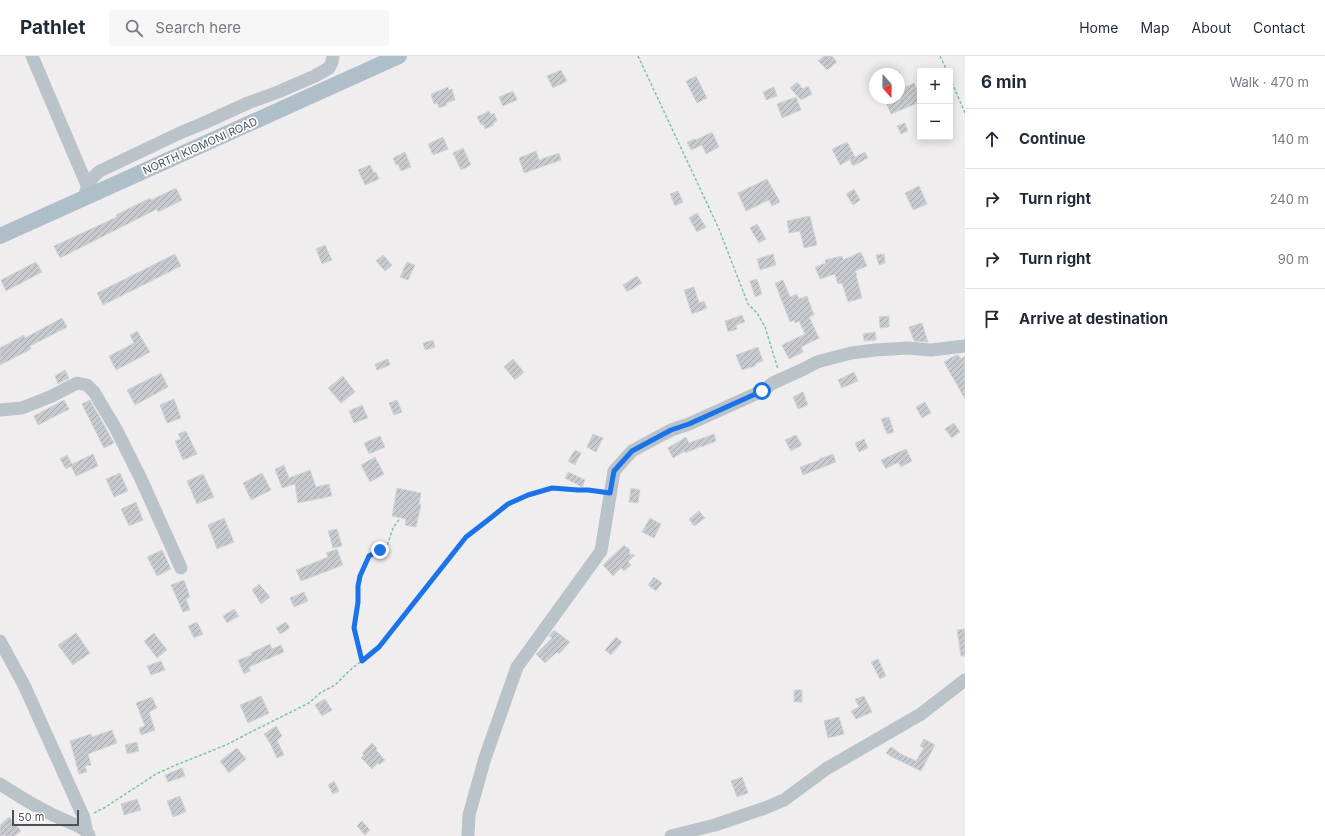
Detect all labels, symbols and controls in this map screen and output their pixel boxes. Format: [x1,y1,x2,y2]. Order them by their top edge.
search box [109,10,389,46]
text: Pathlet [20,16,85,39]
icon: search [123,17,145,39]
text: Search here [155,18,241,37]
text: Home [1079,19,1118,36]
text: Map [1140,19,1170,36]
text: About [1192,19,1231,36]
text: Contact [1253,19,1305,36]
north arrow [869,68,905,104]
map controls [917,68,953,140]
button: + [917,68,953,104]
text: 6 min [981,72,1027,92]
text: Walk · 470 m [1229,74,1309,90]
button: − [917,104,953,140]
street label: NORTH KIOMONI ROAD [140,114,260,178]
icon: ahead [981,128,1003,150]
text: Continue [1019,129,1086,148]
text: 140 m [1272,131,1309,147]
icon: right [981,188,1003,210]
text: Turn right [1019,189,1091,208]
text: 240 m [1270,191,1309,207]
icon: right [981,248,1003,270]
text: Turn right [1019,249,1091,268]
text: 90 m [1278,251,1309,267]
icon: arrive [981,308,1003,330]
text: Arrive at destination [1019,309,1168,328]
route start [753,382,771,400]
route end [371,541,389,559]
scale bar [12,808,79,827]
text: 50 m [18,810,44,824]

